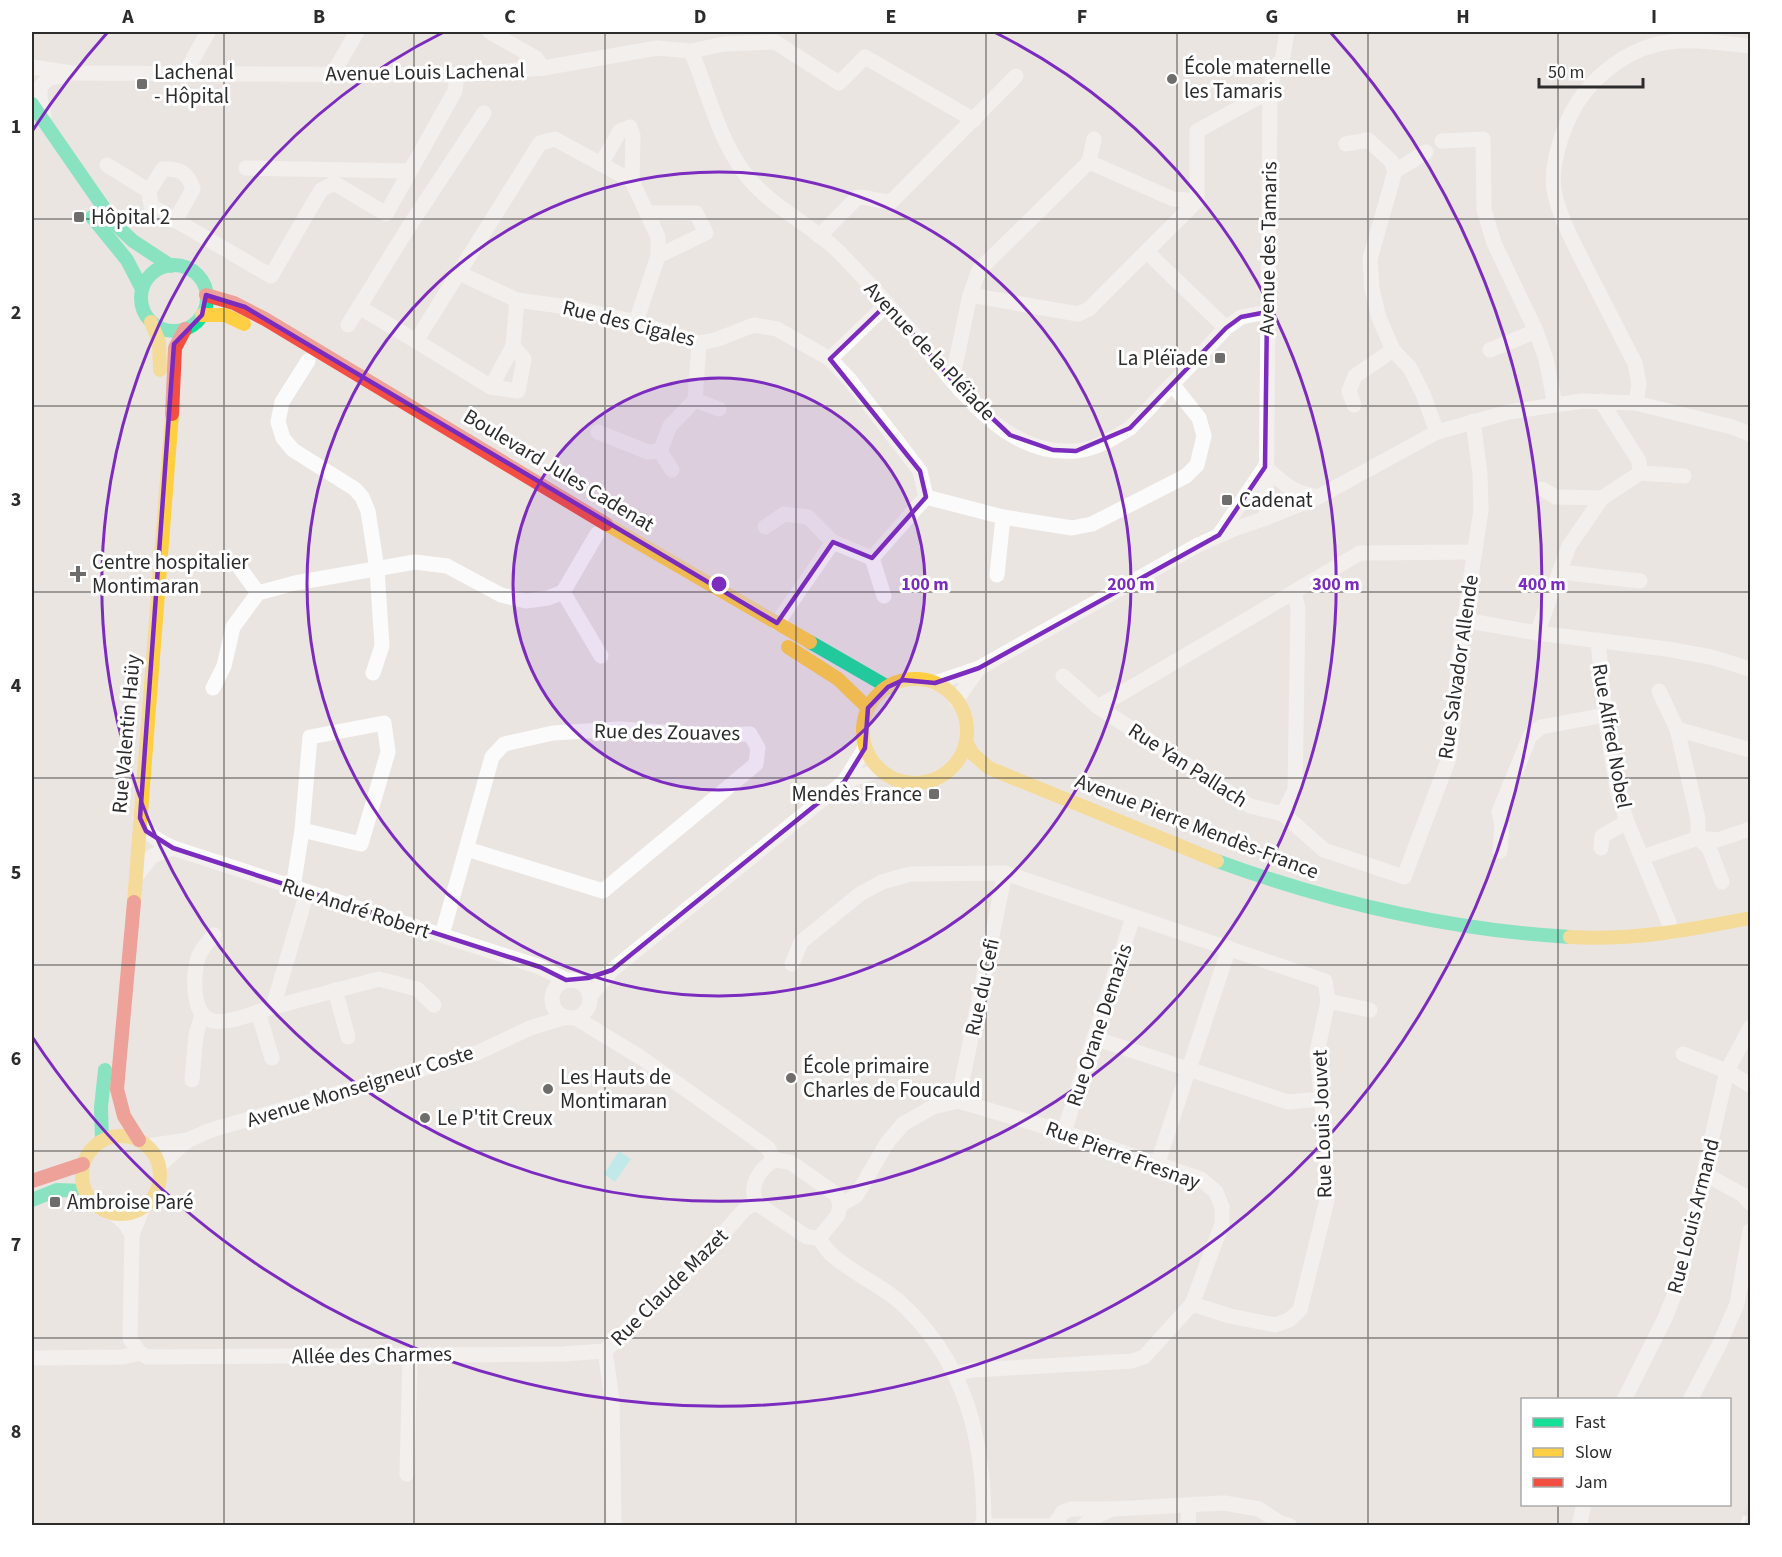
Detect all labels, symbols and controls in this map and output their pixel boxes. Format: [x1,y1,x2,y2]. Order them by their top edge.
text: A [121,3,134,31]
text: B [313,3,325,31]
text: C [504,3,516,31]
text: D [694,3,706,31]
text: E [886,3,896,31]
text: F [1077,3,1087,31]
text: G [1266,3,1278,31]
text: H [1456,3,1470,31]
text: I [1651,3,1657,31]
scale bar [1539,51,1642,89]
place label: École maternelle les Tamaris [1184,52,1331,106]
street label: Avenue Louis Lachenal [325,55,525,89]
place label: Lachenal - Hôpital [154,57,234,111]
text: 50 m [1548,60,1584,85]
marker: École maternelle les Tamaris [1165,72,1179,86]
marker: Lachenal - Hôpital [135,77,149,91]
text: 1 [11,113,21,141]
street label: Avenue des Tamaris [1251,161,1285,335]
place label: Hôpital 2 [91,202,170,232]
marker: Hôpital 2 [72,210,86,224]
street label: Avenue de la Pléïade [857,275,1003,427]
street label: Rue des Cigales [560,292,699,354]
text: 2 [11,299,21,327]
place label: La Pléïade [1118,343,1208,373]
marker: La Pléïade [1213,351,1227,365]
street label: Boulevard Jules Cadenat [458,401,660,539]
place label: Cadenat [1239,485,1313,515]
text: 3 [11,486,21,514]
marker: Cadenat [1220,493,1234,507]
place label: Centre hospitalier Montimaran [92,547,249,601]
marker: Centre hospitalier Montimaran [69,565,87,583]
text: 100 m [901,572,949,597]
text: 200 m [1107,572,1155,597]
text: 300 m [1312,572,1360,597]
text: 400 m [1518,572,1566,597]
street label: Rue Salvador Allende [1430,573,1486,761]
centre of rings [709,574,729,594]
street label: Rue Valentin Haüy [104,653,148,815]
street label: Rue Alfred Nobel [1585,661,1639,811]
text: 4 [11,672,22,700]
street label: Rue Yan Pallach [1122,715,1254,815]
street label: Rue des Zouaves [594,716,741,748]
street label: Avenue Pierre Mendès-France [1071,766,1323,886]
place label: Mendès France [791,779,922,809]
marker: Mendès France [927,787,941,801]
text: 5 [11,859,21,887]
street label: Rue André Robert [278,870,434,946]
street label: Rue du Cefi [957,935,1007,1039]
street label: Rue Orane Demazis [1059,940,1140,1110]
street label: Avenue Monseigneur Coste [243,1037,477,1135]
text: 6 [11,1045,21,1073]
street label: Rue Louis Jouvet [1304,1049,1340,1199]
place label: École primaire Charles de Foucauld [803,1051,981,1105]
place label: Les Hauts de Montimaran [560,1062,671,1116]
marker: École primaire Charles de Foucauld [784,1071,798,1085]
marker: Les Hauts de Montimaran [541,1082,555,1096]
place label: Le P'tit Creux [437,1103,553,1133]
marker: Le P'tit Creux [418,1111,432,1125]
street label: Rue Pierre Fresnay [1041,1113,1205,1197]
street label: Rue Louis Armand [1659,1135,1727,1297]
place label: Ambroise Paré [67,1187,194,1217]
marker: Ambroise Paré [48,1195,62,1209]
street label: Rue Claude Mazet [603,1221,735,1353]
text: 7 [11,1231,21,1259]
street label: Allée des Charmes [292,1339,453,1371]
legend [1521,1398,1731,1506]
text: Fast [1575,1410,1606,1435]
text: 8 [11,1418,21,1446]
text: Slow [1575,1440,1612,1465]
text: Jam [1575,1470,1608,1495]

